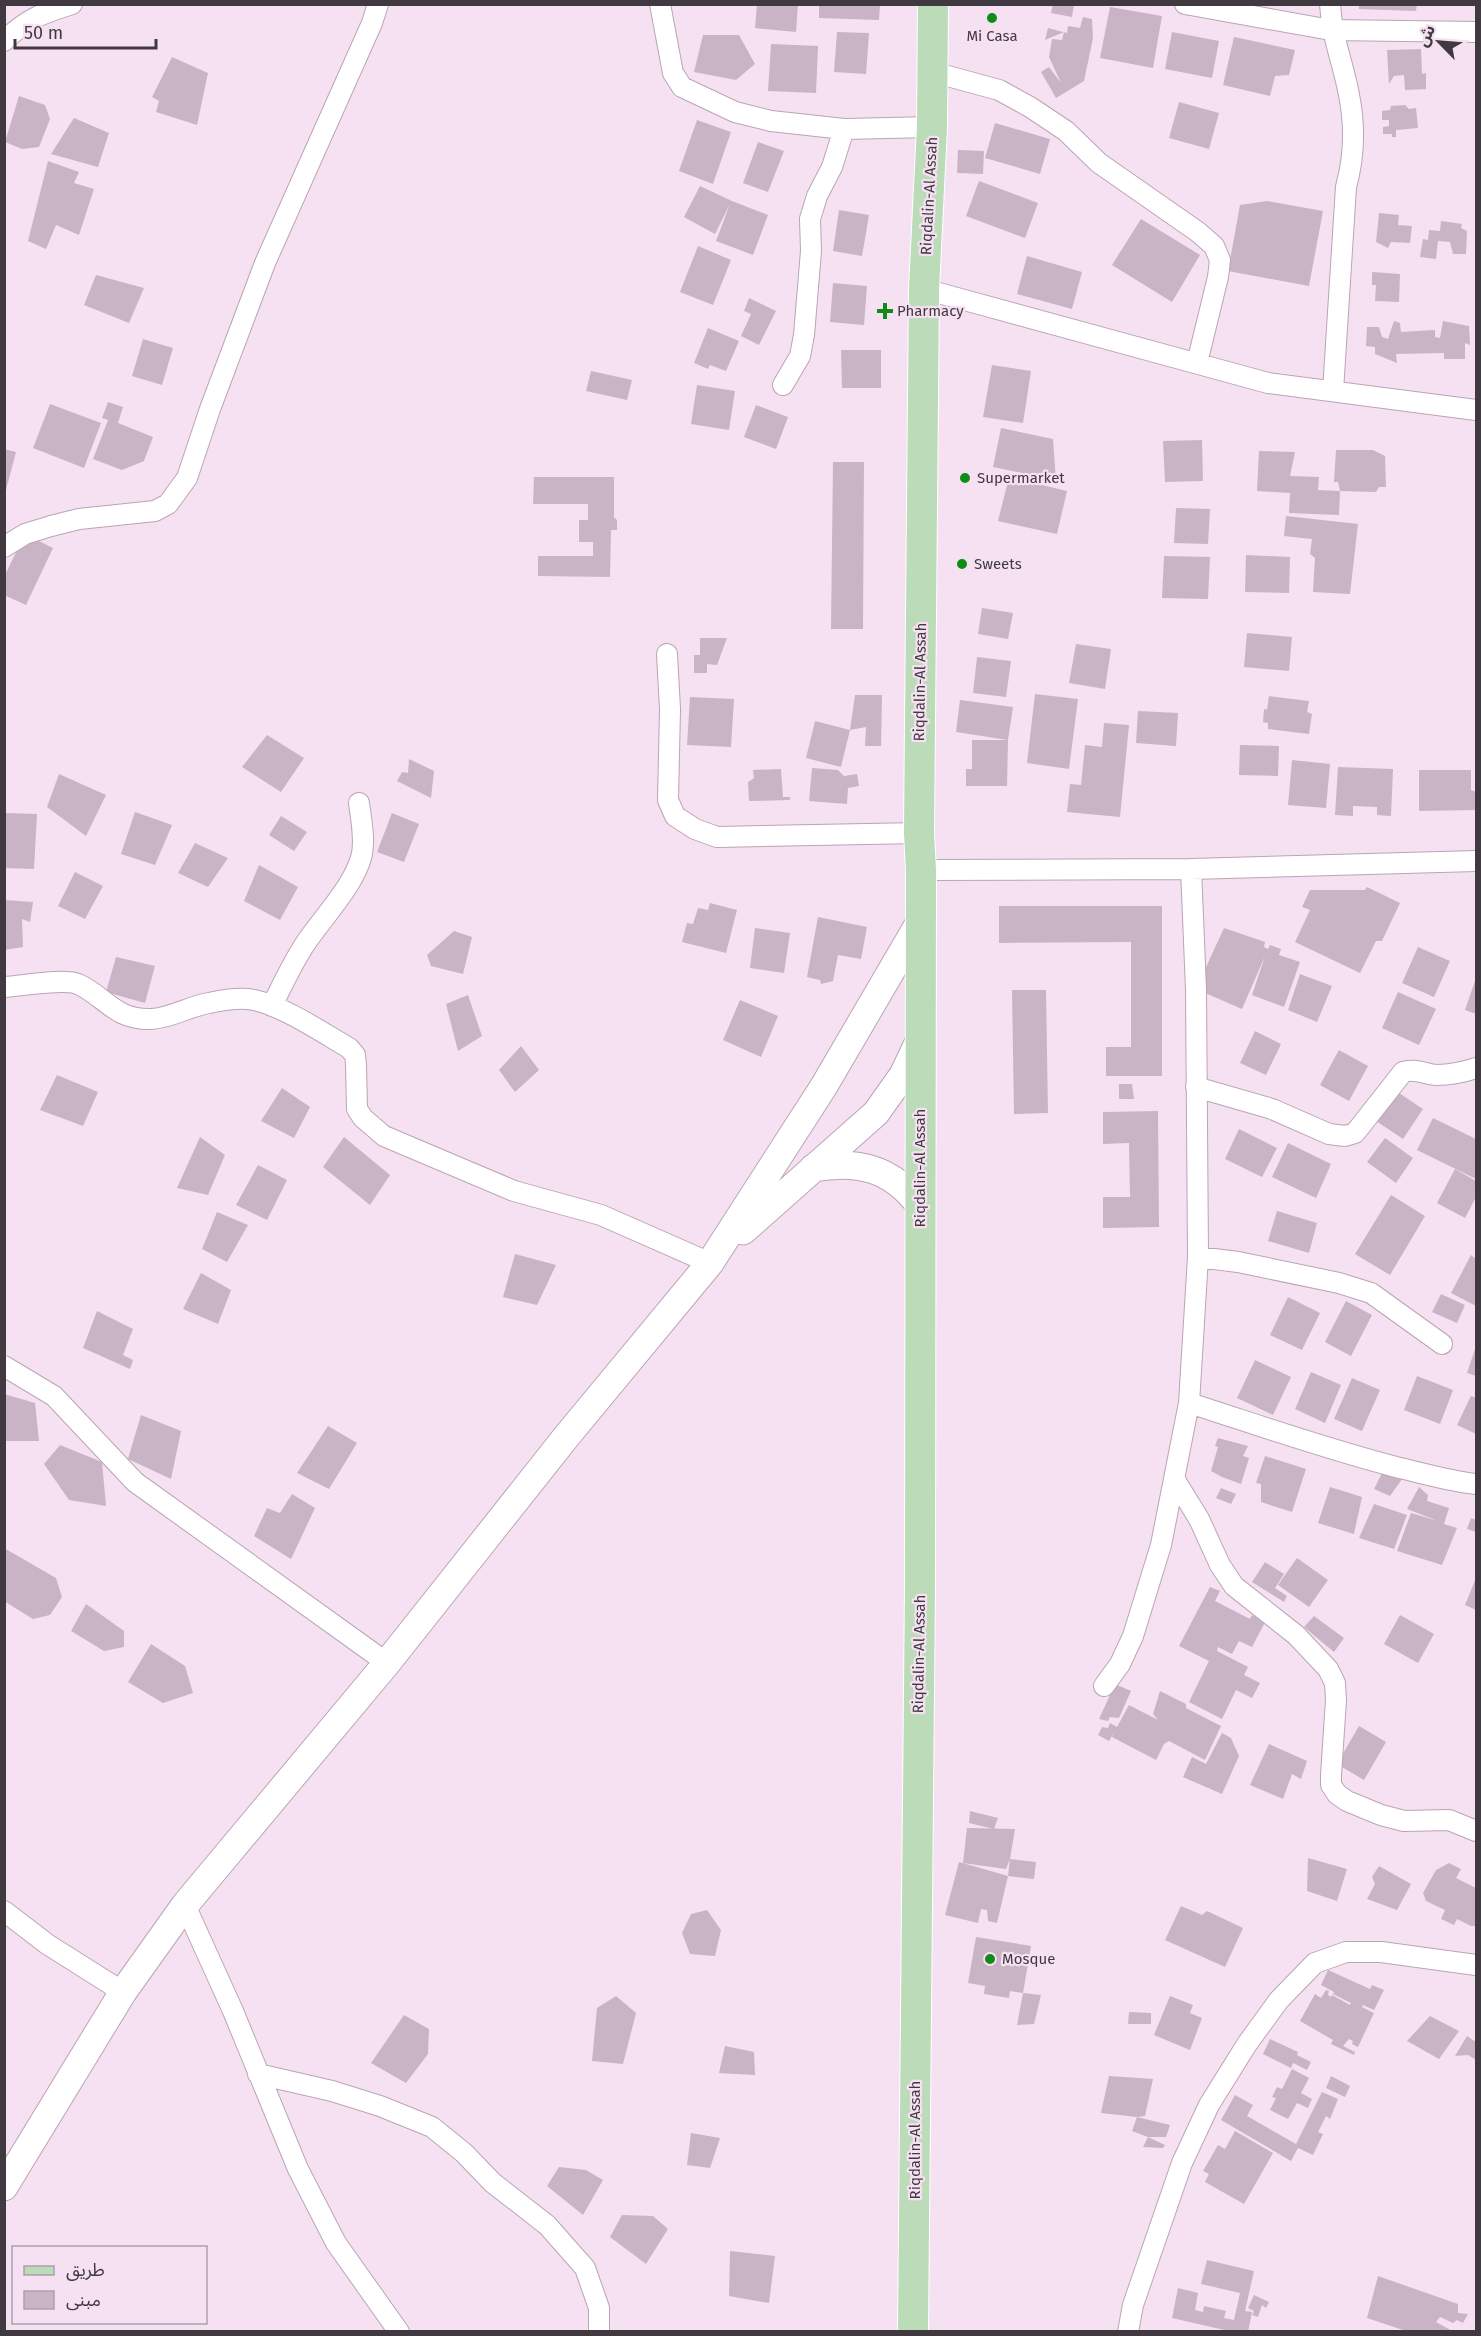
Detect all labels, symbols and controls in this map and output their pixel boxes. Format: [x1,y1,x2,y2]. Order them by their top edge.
marker: Mi Casa [985,11,999,25]
scale bar [15,12,156,50]
north arrow [1409,12,1469,72]
text: 50 m [24,22,63,44]
text: ش [1413,22,1439,50]
place label: Mi Casa [966,27,1018,45]
street label: Riqdalin-Al Assah [917,136,941,256]
place label: Pharmacy [897,302,964,320]
marker: Pharmacy [878,304,892,318]
place label: Supermarket [977,469,1065,487]
marker: Supermarket [958,471,972,485]
place label: Sweets [974,555,1022,573]
marker: Sweets [955,557,969,571]
street label: Riqdalin-Al Assah [910,622,930,742]
street label: Riqdalin-Al Assah [911,1109,929,1227]
street label: Riqdalin-Al Assah [909,1594,929,1714]
place label: Mosque [1002,1950,1055,1968]
marker: Mosque [983,1952,997,1966]
street label: Riqdalin-Al Assah [906,2081,924,2199]
legend [12,2246,207,2324]
text: طريق [66,2259,105,2281]
text: مبنى [66,2289,101,2311]

